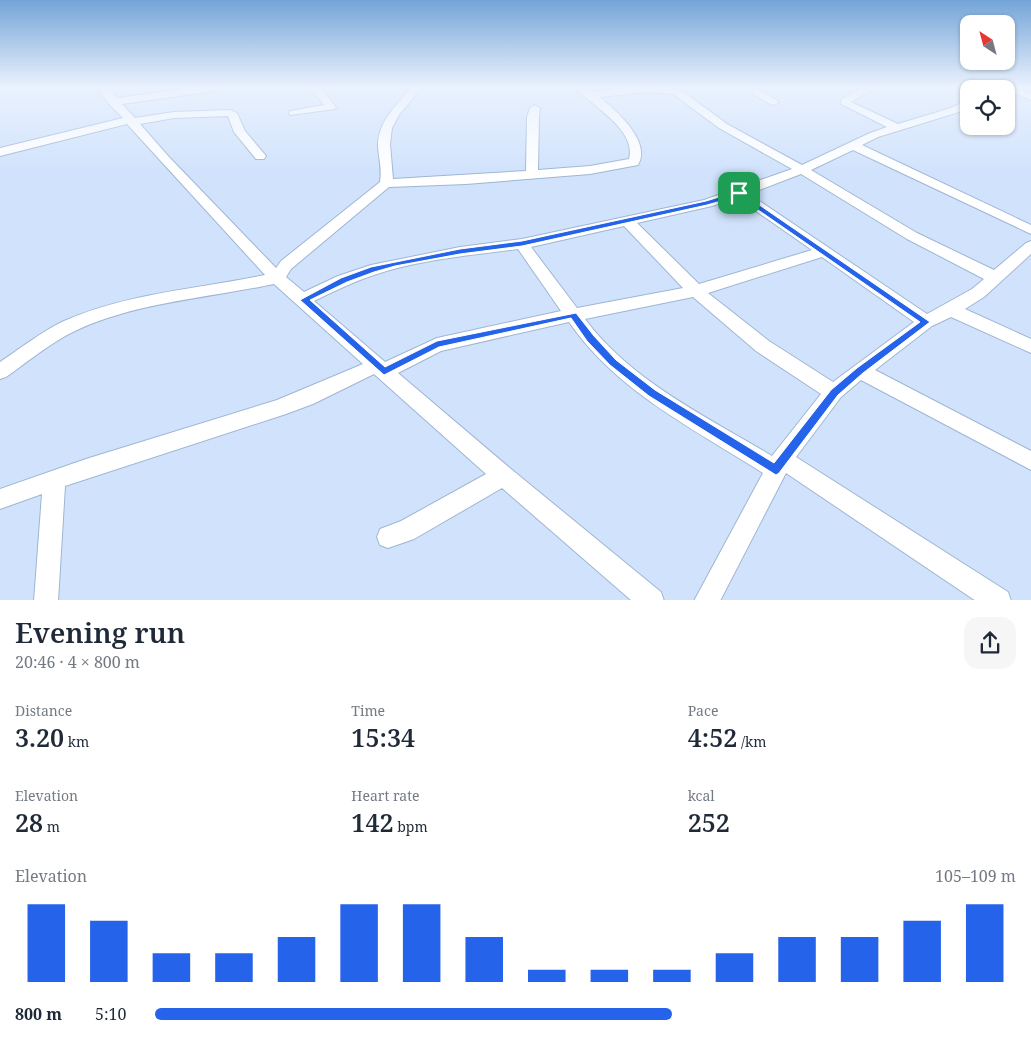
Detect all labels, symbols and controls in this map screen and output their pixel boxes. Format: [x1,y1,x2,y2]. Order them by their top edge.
north arrow [960,15,1015,70]
map controls [960,15,1015,135]
button: locate [960,80,1015,135]
pin [718,172,760,214]
icon: arrive [725,179,753,207]
text: Evening run [15,613,185,651]
button: share [964,617,1016,669]
text: 20:46 · 4 × 800 m [15,651,140,673]
text: Distance [15,701,72,720]
text: Time [351,701,385,720]
text: Pace [688,701,718,720]
text: 3.20 [15,720,64,754]
text: 15:34 [351,720,415,754]
text: 4:52 [688,720,737,754]
text: km [64,732,89,751]
text: /km [737,732,766,751]
text: Elevation [15,786,78,805]
text: Heart rate [351,786,420,805]
text: kcal [688,786,715,805]
text: 28 [15,805,43,839]
text: 142 [351,805,394,839]
text: 252 [688,805,730,839]
text: m [43,817,60,836]
text: bpm [394,817,428,836]
text: Elevation [15,865,87,887]
text: 105–109 m [935,865,1016,887]
text: 800 m [15,1003,62,1025]
text: 5:10 [95,1003,126,1025]

